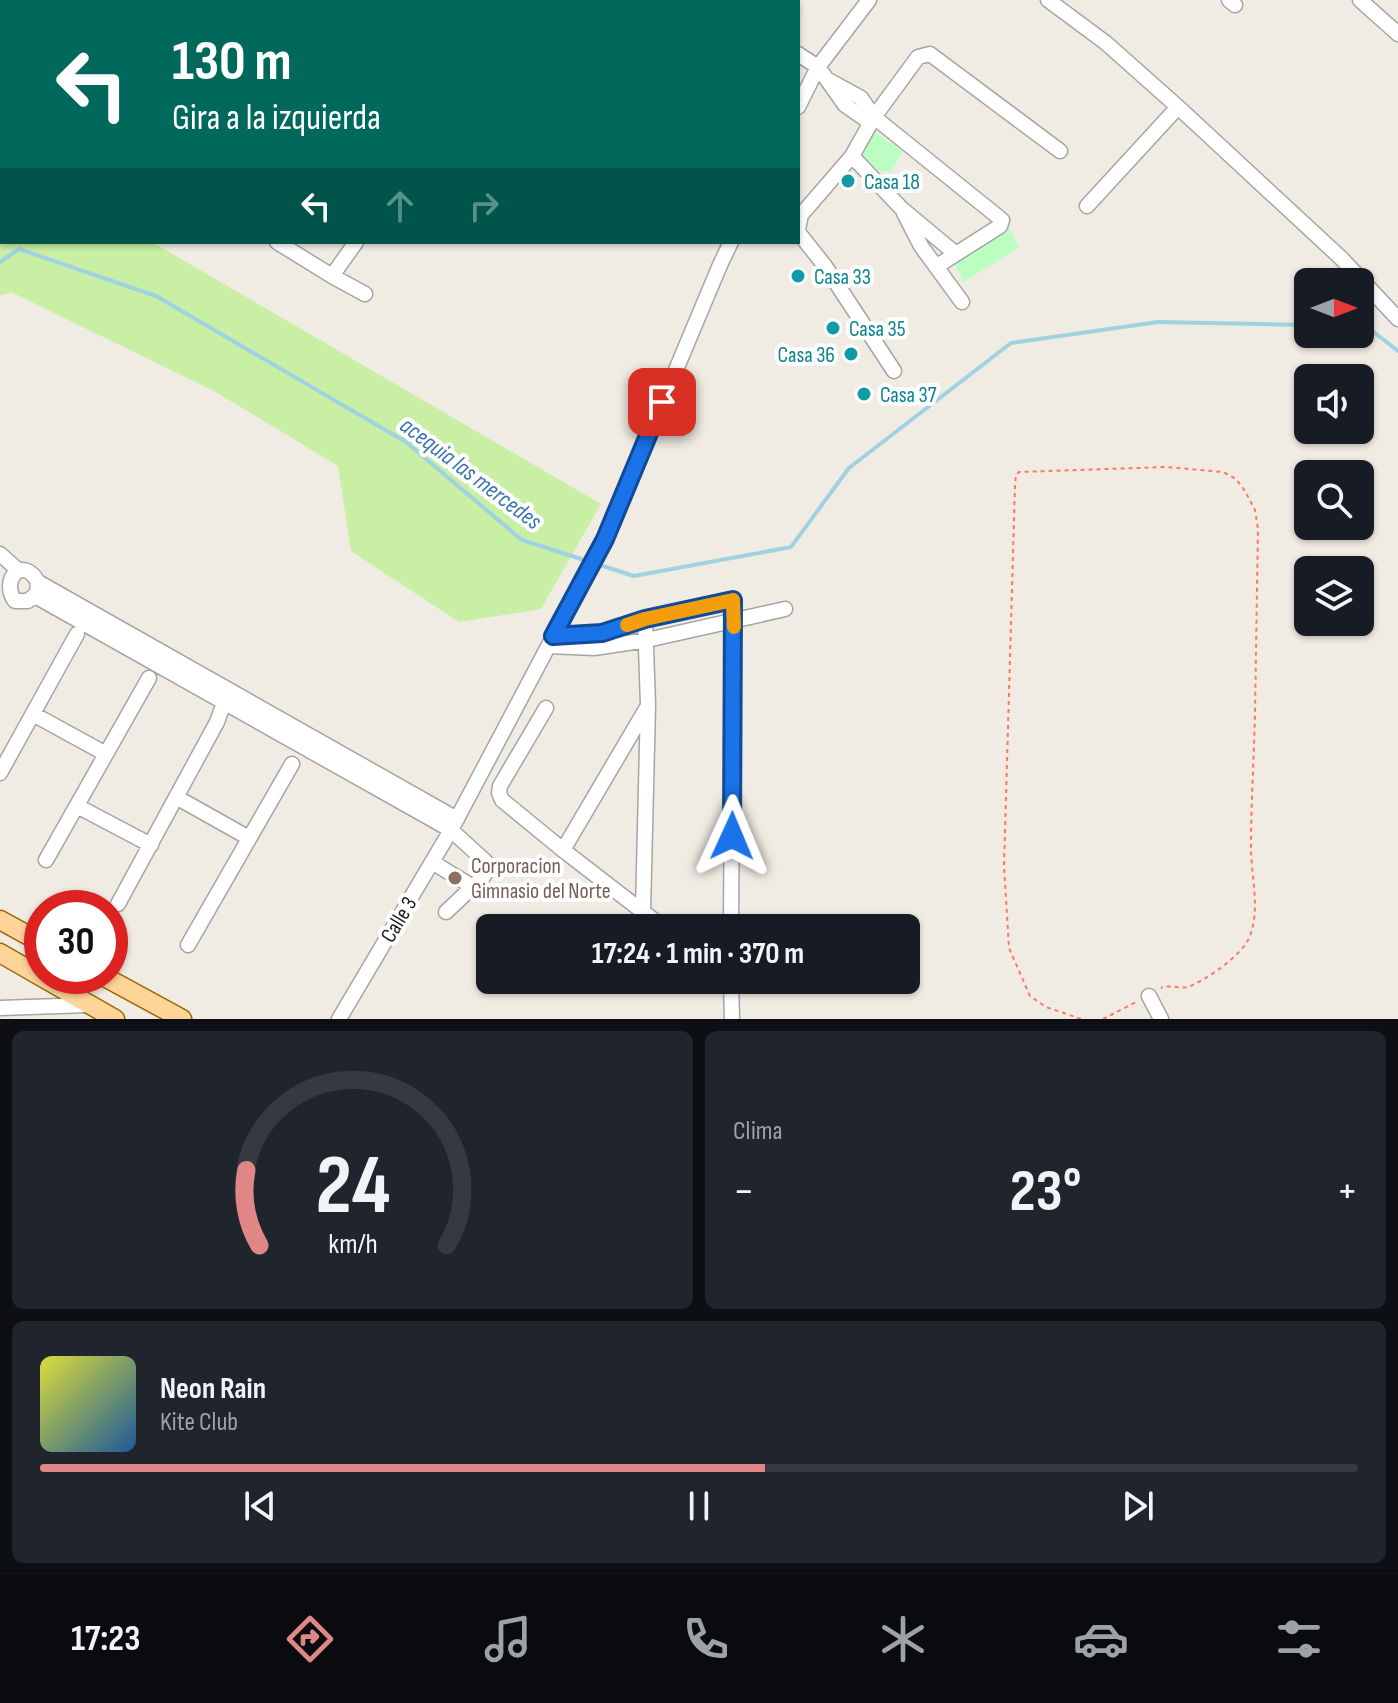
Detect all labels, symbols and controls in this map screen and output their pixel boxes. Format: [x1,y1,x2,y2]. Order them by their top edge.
text: 130 m [172,29,292,96]
icon: left [40,32,144,136]
text: Gira a la izquierda [172,97,381,140]
place label: Casa 18 [864,169,920,196]
marker: Casa 18 [839,172,857,190]
icon: left [294,184,338,228]
icon: ahead [378,184,422,228]
icon: right [462,184,506,228]
place label: Casa 33 [814,264,871,291]
marker: Casa 33 [789,267,807,285]
north arrow [1294,268,1374,348]
map controls [1294,268,1374,636]
place label: Casa 35 [849,316,906,343]
marker: Casa 35 [824,319,842,337]
place label: Casa 36 [778,342,835,369]
marker: Casa 36 [842,345,860,363]
button: sound [1294,364,1374,444]
pin [628,368,696,436]
icon: arrive [640,380,684,424]
place label: Casa 37 [880,382,937,409]
marker: Casa 37 [855,385,873,403]
water label: acequia las mercedes [394,411,548,536]
button: search [1294,460,1374,540]
button: layers [1294,556,1374,636]
position arrow [690,794,774,878]
place label: Corporacion Gimnasio del Norte [471,853,611,905]
marker: Corporacion Gimnasio del Norte [446,869,464,887]
speed limit sign: 30 [24,890,128,994]
street label: Calle 3 [375,892,423,948]
text: 17:24 · 1 min · 370 m [592,936,804,972]
text: Clima [733,1116,783,1147]
text: 24 [315,1137,390,1237]
text: 23° [1009,1156,1082,1228]
text: − [733,1165,755,1218]
text: + [1336,1165,1358,1218]
text: km/h [328,1227,377,1262]
text: Neon Rain [160,1371,266,1407]
text: Kite Club [160,1407,238,1438]
icon: previous [238,1484,282,1528]
icon: pause [677,1484,721,1528]
icon: next [1116,1484,1160,1528]
icon: directions [282,1611,338,1667]
icon: music [480,1611,536,1667]
icon: phone [678,1611,734,1667]
icon: climate [875,1611,931,1667]
icon: car [1073,1611,1129,1667]
icon: filters [1271,1611,1327,1667]
text: 17:23 [71,1618,140,1661]

